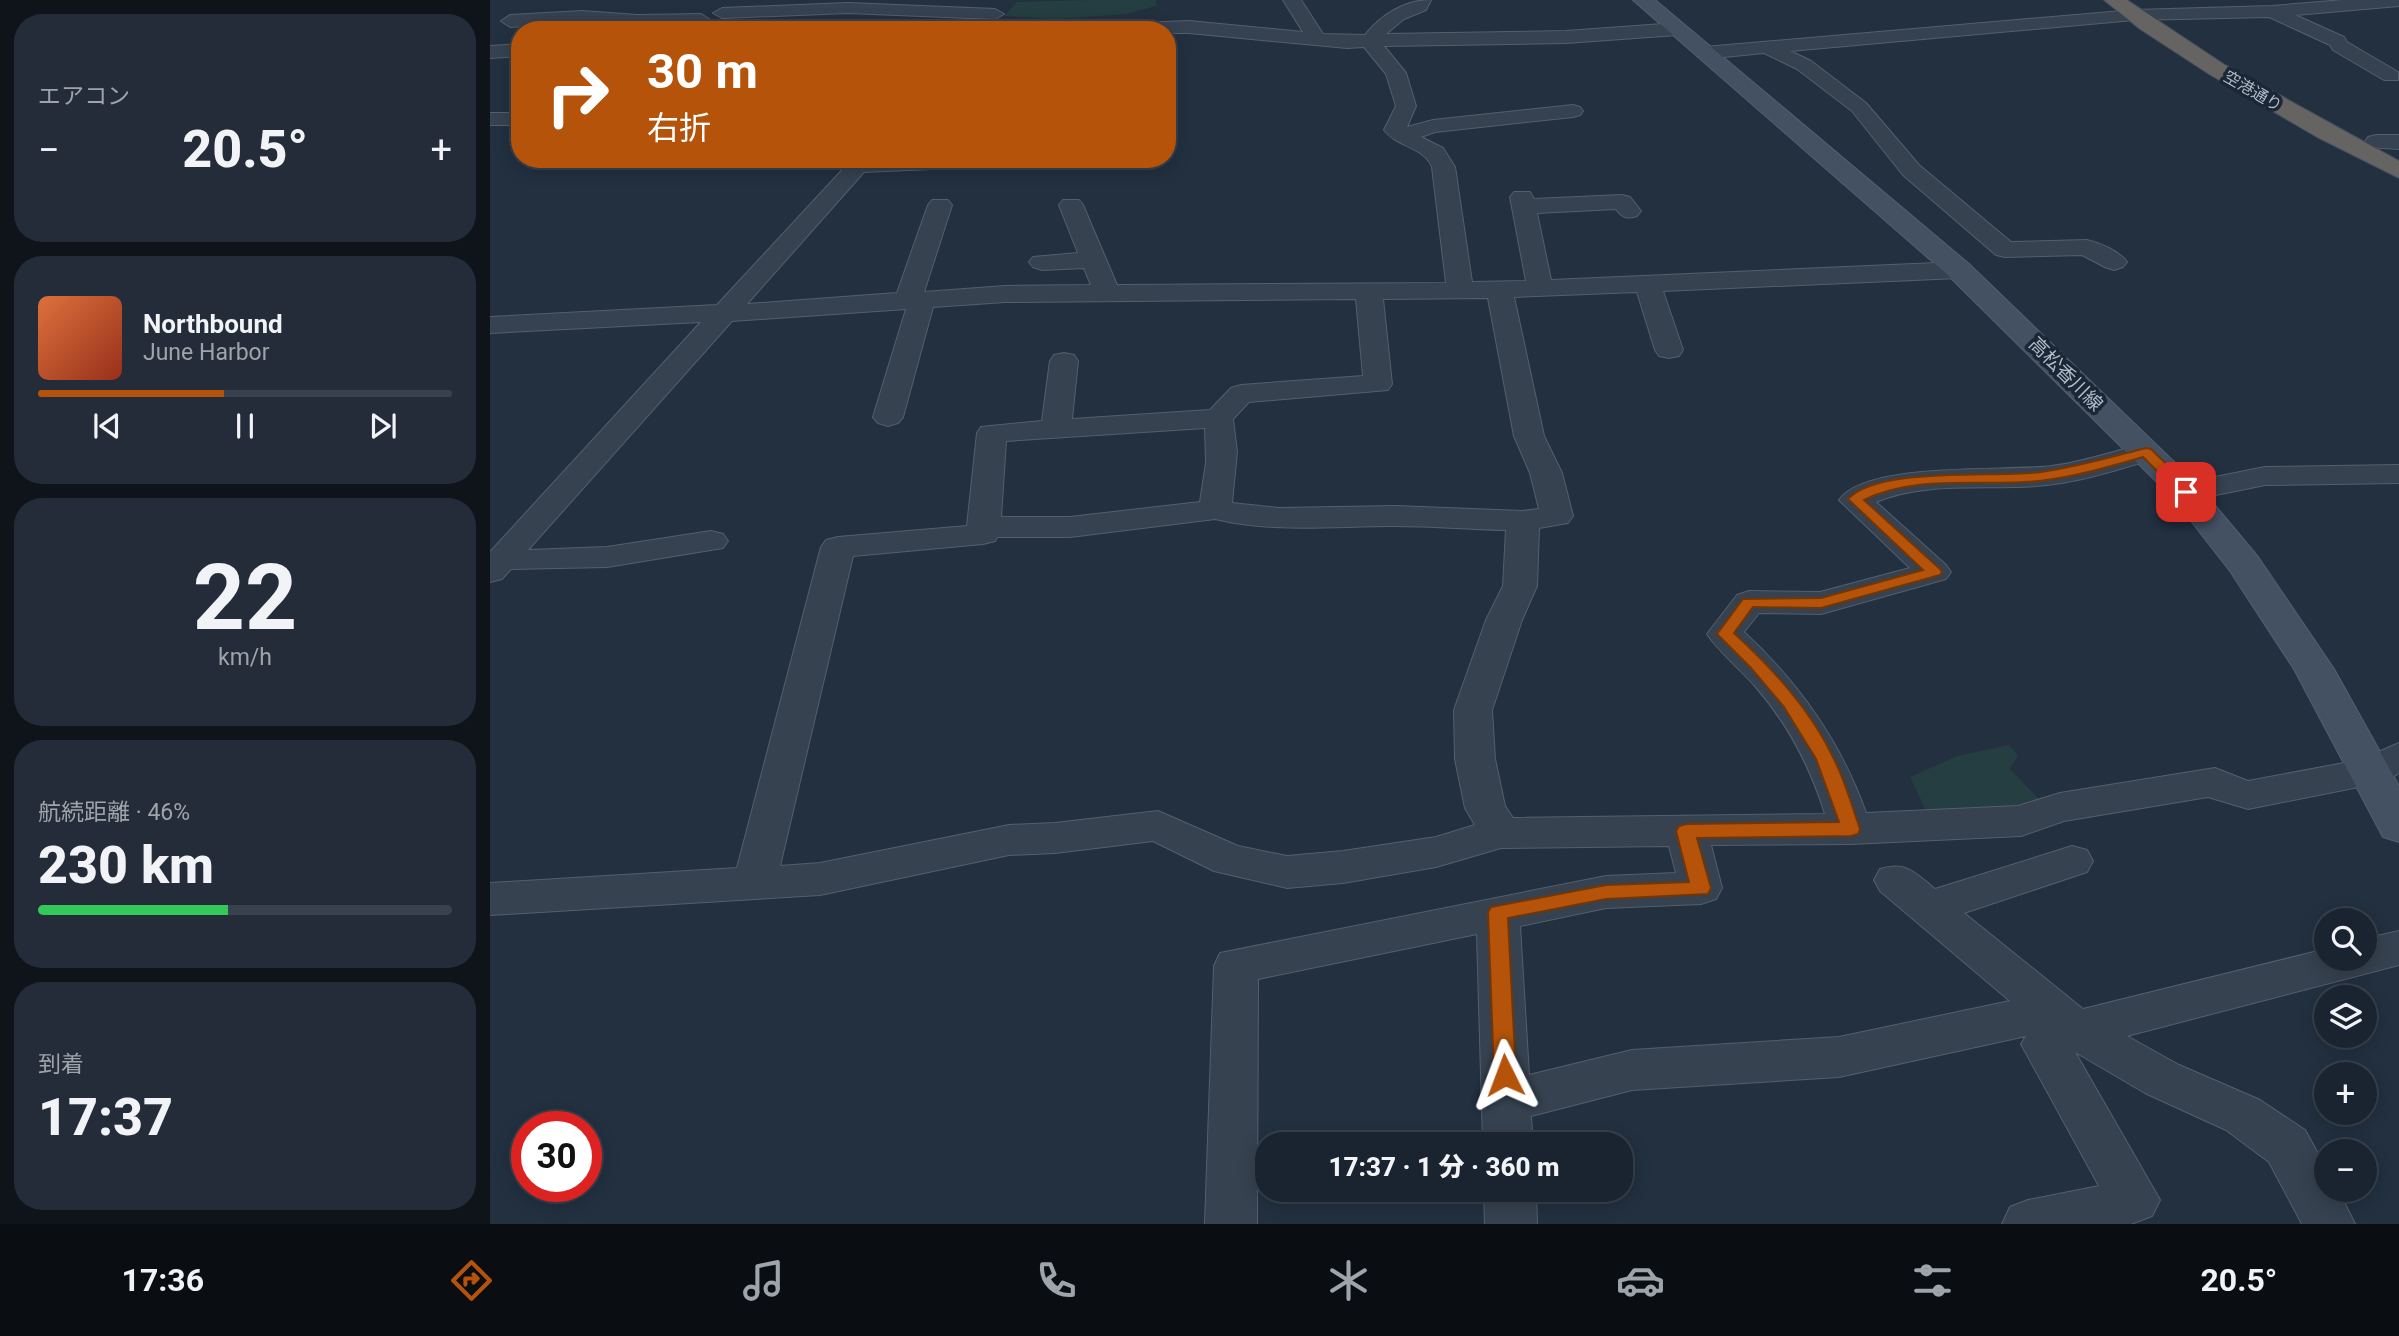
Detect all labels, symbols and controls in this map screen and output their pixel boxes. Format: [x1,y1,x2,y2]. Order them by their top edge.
text: 30 m [647,43,758,100]
icon: right [532,49,623,140]
street label: 空港通り [2221,67,2285,115]
text: エアコン [38,83,130,110]
text: 右折 [647,109,711,147]
text: 20.5° [182,119,308,180]
text: − [38,128,60,172]
text: + [430,128,452,172]
text: Northbound [143,309,283,339]
street label: 高松香川線 [2024,332,2108,416]
text: June Harbor [143,339,270,366]
icon: previous [88,407,126,445]
icon: pause [226,407,264,445]
icon: next [364,407,402,445]
pin [2156,462,2216,522]
icon: arrive [2167,473,2205,511]
text: 22 [193,545,297,651]
text: km/h [218,644,272,671]
text: 航続距離 · 46% [38,799,190,826]
text: 230 km [38,835,214,896]
map controls [2314,908,2377,1202]
button: search [2314,908,2377,971]
button: layers [2314,985,2377,1048]
position arrow [1468,1038,1542,1112]
text: 到着 [38,1051,84,1078]
button: + [2314,1062,2377,1125]
text: 17:37 [38,1087,173,1148]
speed limit sign: 30 [511,1111,602,1202]
button: − [2314,1139,2377,1202]
text: 17:37 · 1 分 · 360 m [1328,1152,1560,1182]
icon: directions [447,1256,496,1305]
icon: music [739,1256,788,1305]
icon: phone [1032,1256,1081,1305]
icon: climate [1324,1256,1373,1305]
icon: car [1616,1256,1665,1305]
icon: filters [1908,1256,1957,1305]
text: 17:36 [122,1261,204,1299]
text: 20.5° [2200,1261,2277,1299]

